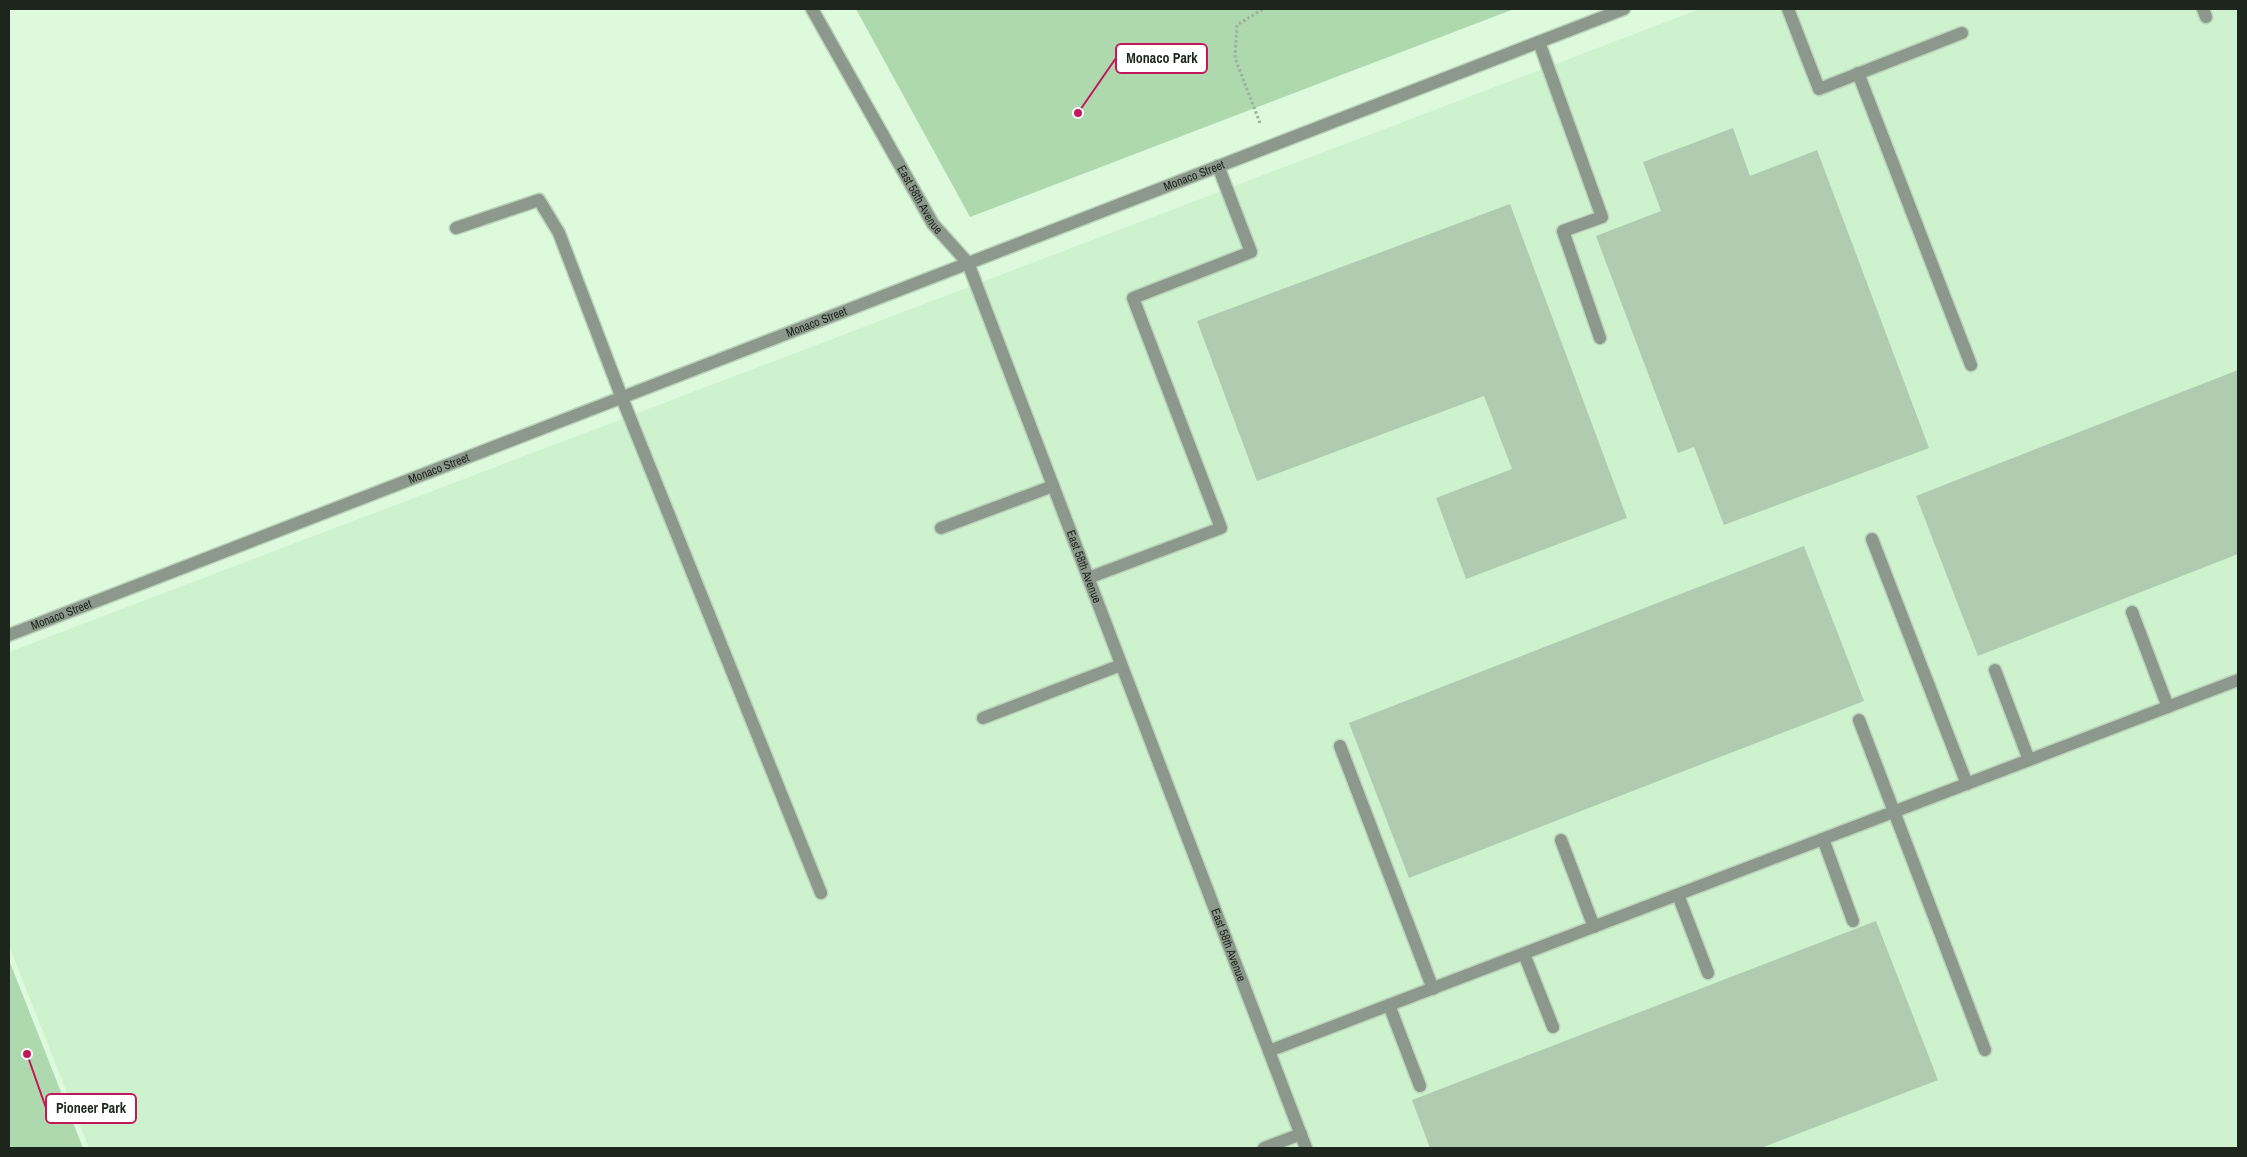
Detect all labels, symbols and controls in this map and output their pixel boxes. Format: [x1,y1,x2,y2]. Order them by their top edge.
callout: Monaco Park [1116,44,1207,73]
text: Monaco Park [1126,49,1198,67]
street label: Monaco Street [1161,157,1227,195]
street label: East 58th Avenue [894,162,946,237]
street label: Monaco Street [784,303,849,341]
street label: Monaco Street [406,449,472,487]
street label: East 58th Avenue [1063,528,1105,605]
street label: Monaco Street [28,596,94,634]
street label: East 58th Avenue [1207,906,1250,984]
callout: Pioneer Park [46,1094,136,1123]
text: Pioneer Park [56,1099,127,1117]

